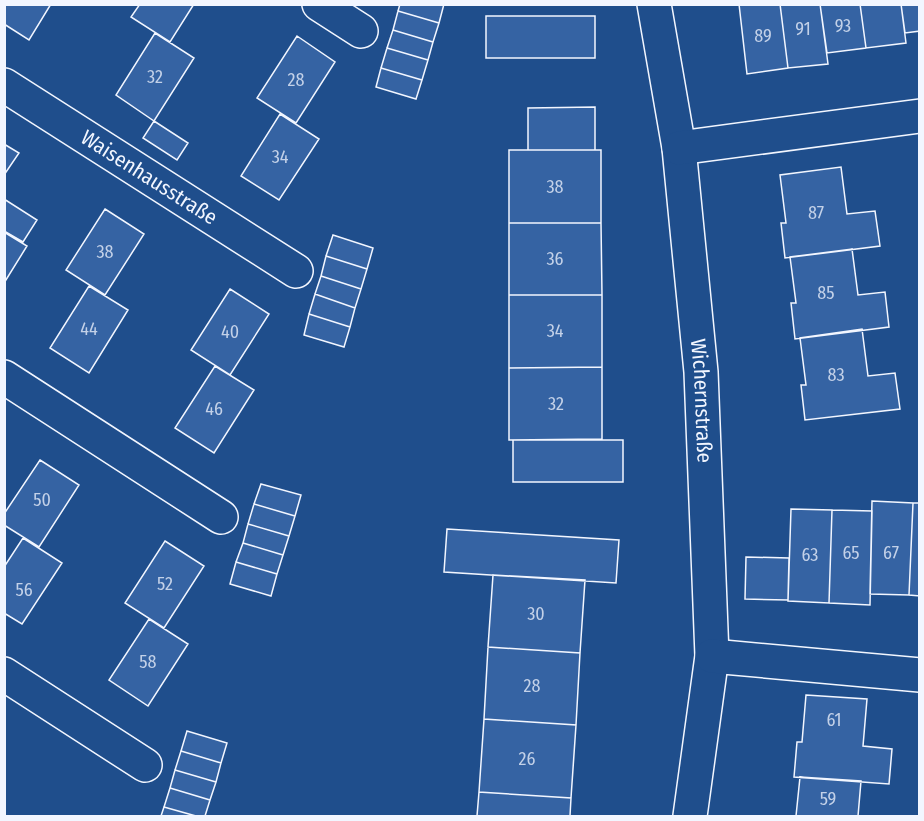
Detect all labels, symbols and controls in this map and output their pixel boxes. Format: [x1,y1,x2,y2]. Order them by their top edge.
house number: 93 [835,15,851,37]
house number: 91 [795,18,811,40]
house number: 89 [754,25,772,47]
house number: 32 [147,66,163,88]
house number: 28 [288,69,304,91]
street label: Waisenhausstraße [76,124,222,230]
house number: 34 [272,146,289,168]
house number: 38 [546,176,564,198]
house number: 87 [808,202,824,224]
house number: 38 [96,241,114,263]
house number: 36 [546,248,564,270]
house number: 85 [817,282,835,304]
house number: 44 [80,318,98,340]
house number: 34 [547,320,564,342]
house number: 40 [221,321,239,343]
street label: Wichernstraße [685,337,718,463]
house number: 83 [827,364,845,386]
house number: 32 [548,393,564,415]
house number: 46 [205,398,223,420]
house number: 50 [33,489,51,511]
house number: 65 [842,542,860,564]
house number: 67 [883,542,899,564]
house number: 63 [802,544,818,566]
house number: 52 [157,573,173,595]
house number: 56 [15,579,33,601]
house number: 30 [527,603,545,625]
house number: 58 [139,651,157,673]
house number: 28 [524,675,540,697]
house number: 61 [826,709,842,731]
house number: 26 [519,748,536,770]
house number: 59 [820,788,836,810]

